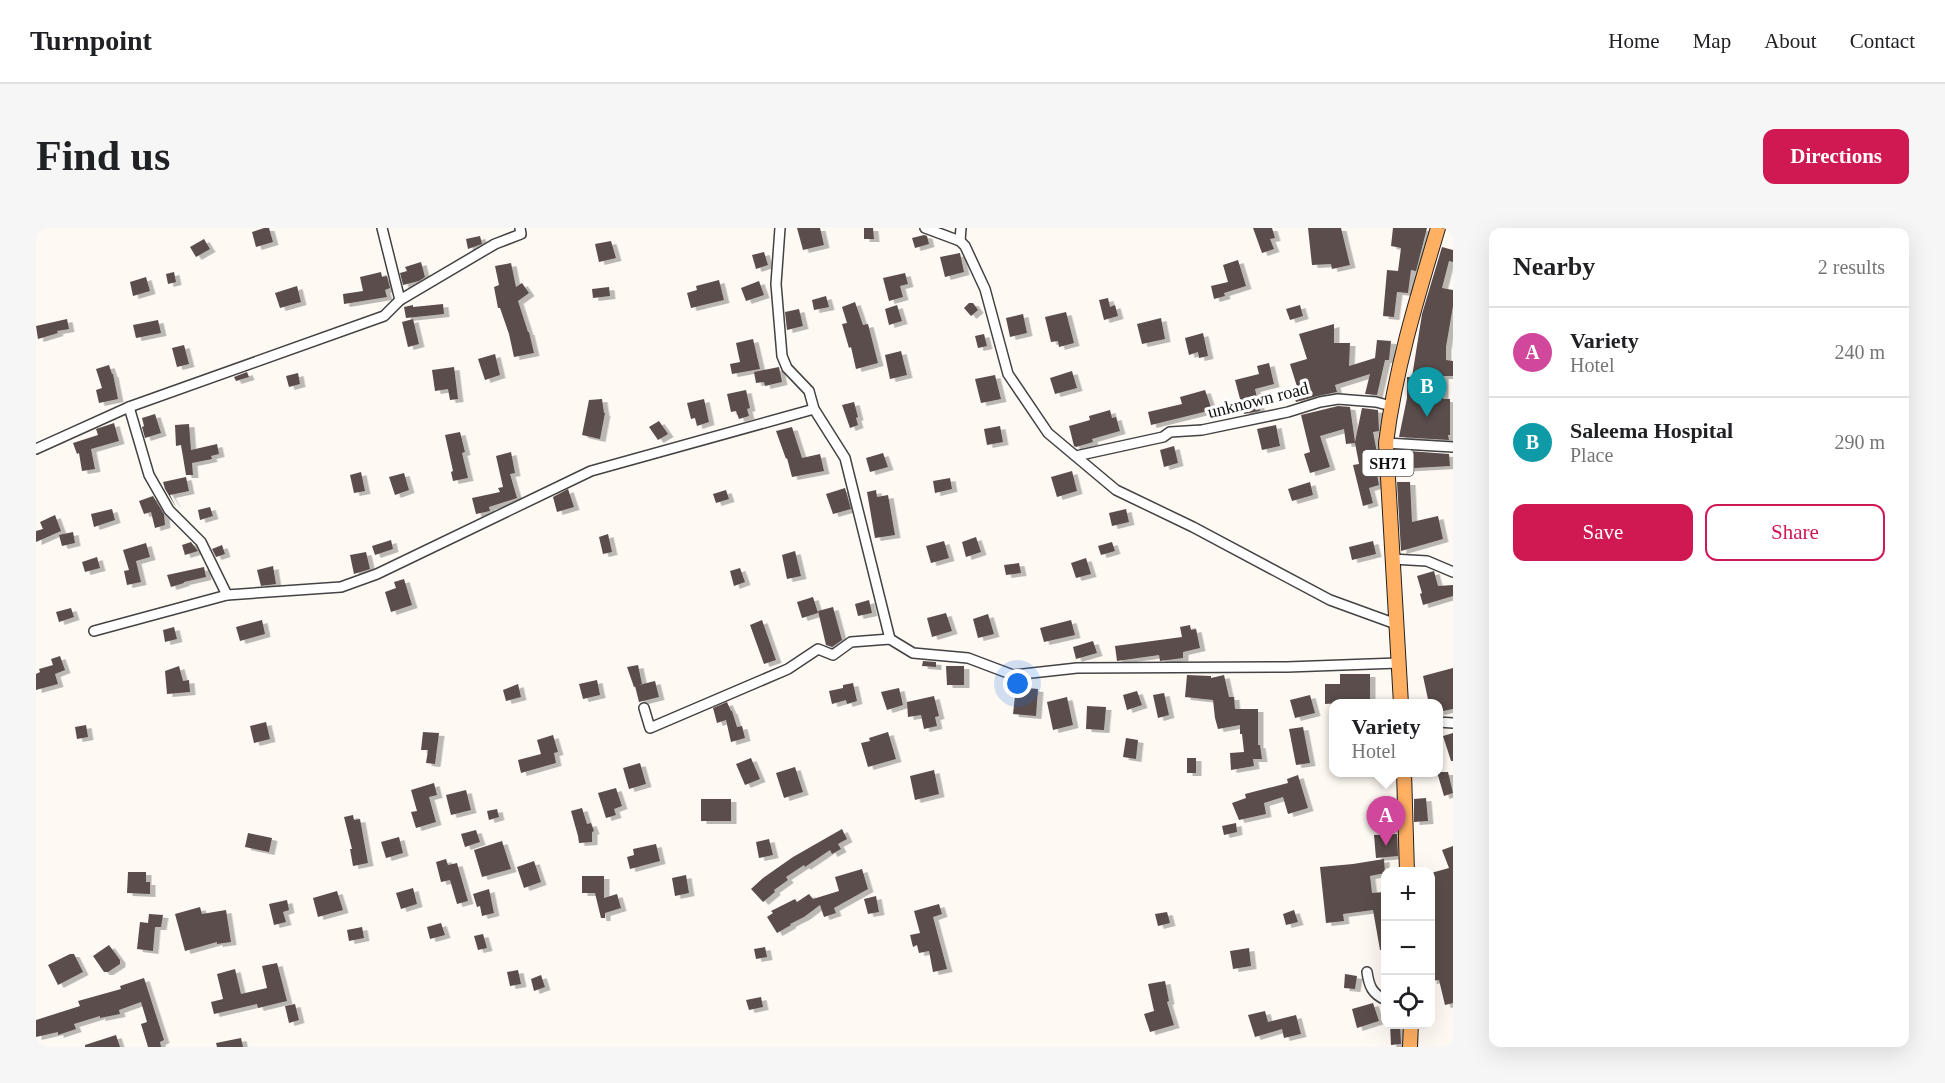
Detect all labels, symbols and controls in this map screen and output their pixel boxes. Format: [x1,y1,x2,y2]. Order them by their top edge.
text: Turnpoint [30,25,152,56]
text: Home [1608,29,1660,53]
text: Map [1693,29,1731,53]
text: About [1764,29,1817,53]
text: Contact [1850,29,1915,53]
button: Directions [1763,129,1909,184]
text: Find us [36,133,170,179]
text: Nearby [1513,252,1595,281]
text: 2 results [1818,256,1885,278]
text: Variety [1570,328,1639,353]
text: A [1525,341,1540,363]
text: 240 m [1834,341,1885,363]
text: Hotel [1570,354,1614,376]
pin: B [1408,368,1446,417]
street label: unknown road [1205,378,1311,422]
text: Saleema Hospital [1570,418,1733,443]
text: B [1526,431,1539,453]
text: 290 m [1834,431,1885,453]
text: Place [1570,444,1613,466]
road number: SH71 [1362,450,1414,476]
button: Save [1513,504,1693,561]
button: Share [1705,504,1885,561]
your location [1003,669,1032,698]
popup [1329,699,1443,777]
text: Variety [1352,714,1420,739]
text: Hotel [1352,740,1396,762]
pin: A [1366,796,1406,846]
map controls [1381,867,1435,1029]
button: + [1381,867,1435,921]
button: − [1381,921,1435,975]
button: locate [1381,975,1435,1029]

